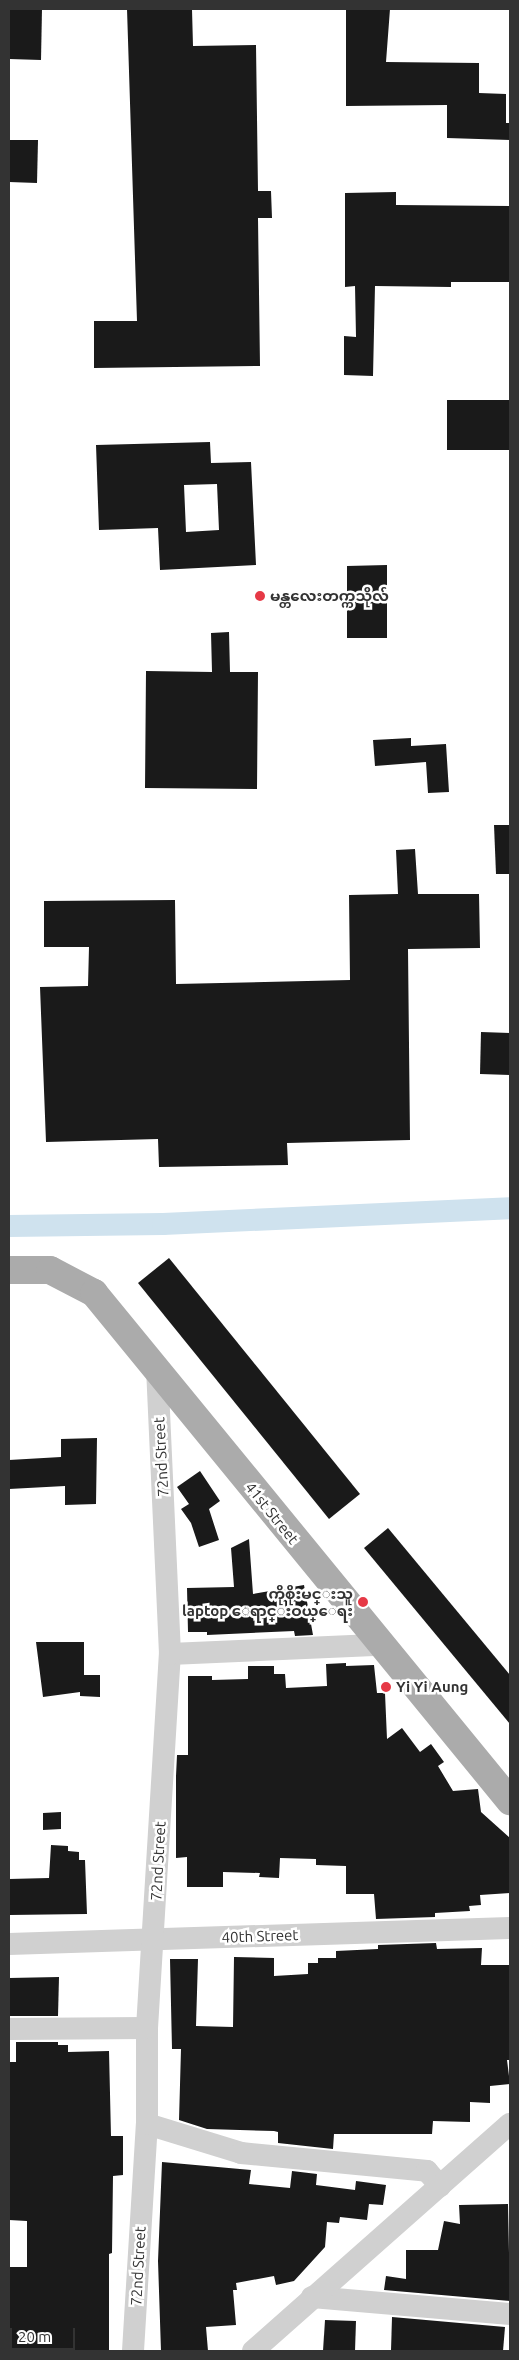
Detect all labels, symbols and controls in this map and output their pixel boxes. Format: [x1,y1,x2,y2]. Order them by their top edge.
place label: မန္တလေးတက္ကသိုလ် [270,587,389,605]
marker: မန္တလေးတက္ကသိုလ် [254,590,266,602]
street label: 72nd Street [150,1417,172,1497]
street label: 41st Street [242,1478,302,1548]
place label: ကိုစိုးမင္းသူ laptop ေရာင္းဝယ္ေရး [182,1584,353,1619]
marker: ကိုစိုးမင္းသူ laptop ေရာင္းဝယ္ေရး [357,1596,369,1608]
place label: Yi Yi Aung [396,1678,468,1696]
marker: Yi Yi Aung [380,1681,392,1693]
street label: 72nd Street [147,1821,169,1901]
street label: 40th Street [221,1926,299,1946]
street label: 72nd Street [127,2226,149,2306]
scale bar [12,2318,78,2350]
text: 20 m [18,2328,51,2345]

